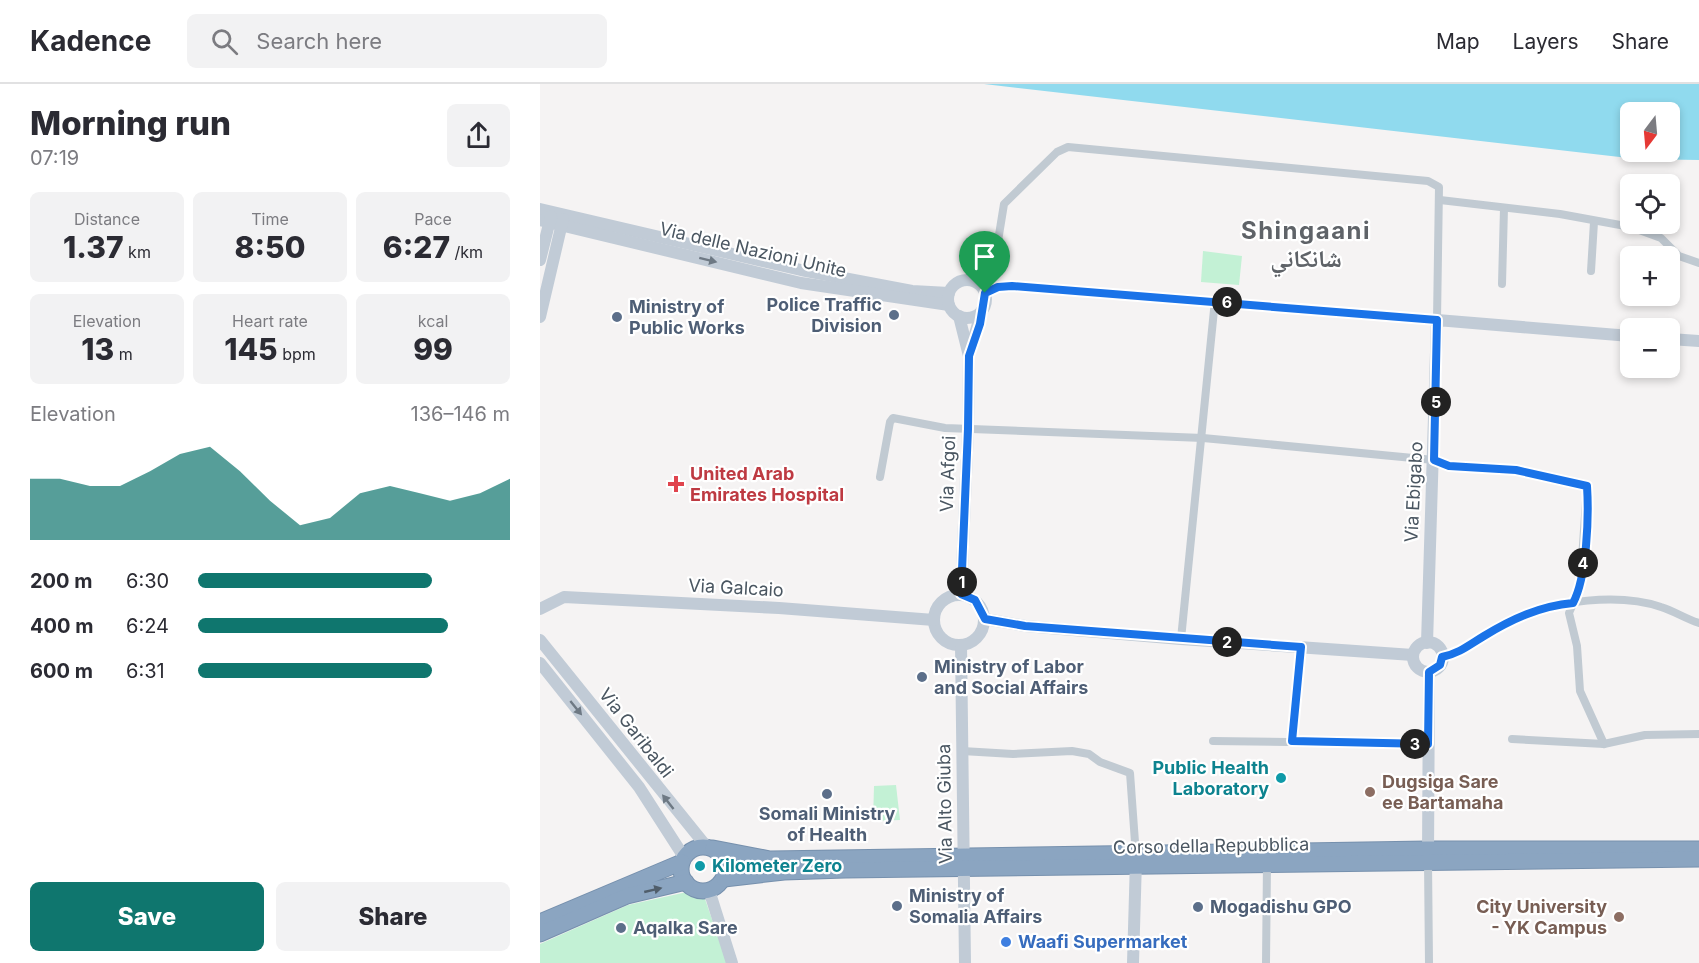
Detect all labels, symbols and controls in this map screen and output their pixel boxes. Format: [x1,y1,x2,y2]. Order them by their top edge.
search box [187,14,607,68]
text: Kadence [30,24,151,58]
icon: search [208,25,241,58]
text: Search here [256,28,382,54]
text: Map [1436,29,1480,54]
text: Layers [1513,29,1579,54]
text: Share [1612,29,1669,54]
north arrow [1620,102,1680,162]
map controls [1620,102,1680,378]
text: Morning run [30,103,231,143]
button: share [447,104,510,167]
text: 07:19 [30,146,79,170]
button: locate [1620,174,1680,234]
text: Distance [74,209,140,229]
text: Time [251,209,289,229]
text: Pace [414,209,452,229]
district label: Shingaani شانكاني [1241,216,1371,278]
street label: Via delle Nazioni Unite [658,218,849,281]
text: 1.37 [63,229,124,265]
text: 8:50 [235,229,305,265]
text: 6:27 [383,229,450,265]
pin [959,231,1010,293]
icon: arrive [968,240,1001,273]
text: km [124,242,151,262]
text: /km [450,242,483,262]
button: + [1620,246,1680,306]
one-way arrow [699,256,717,266]
pin: 6 [1212,287,1242,317]
text: 6 [1222,292,1232,312]
place label: Police Traffic Division [766,294,882,336]
place label: Ministry of Public Works [629,296,745,338]
marker: Police Traffic Division [887,308,901,322]
marker: Ministry of Public Works [610,310,624,324]
text: Elevation [73,311,141,331]
text: Heart rate [232,311,308,331]
text: kcal [418,311,448,331]
button: − [1620,318,1680,378]
text: 13 [81,331,114,367]
text: 145 [224,331,278,367]
text: 99 [413,331,453,367]
text: m [114,344,133,364]
text: bpm [278,344,316,364]
pin: 5 [1421,387,1451,417]
text: 5 [1431,392,1441,412]
text: Elevation [30,402,116,426]
text: 136–146 m [411,402,510,426]
street label: Via Afgoi [936,435,959,513]
street label: Via Ebigabo [1400,441,1427,543]
place label: United Arab Emirates Hospital [690,463,844,505]
marker: United Arab Emirates Hospital [667,475,685,493]
pin: 4 [1568,548,1598,578]
text: 4 [1578,553,1588,573]
pin: 1 [947,567,977,597]
text: 200 m [30,569,93,593]
text: 6:30 [126,569,169,593]
text: 1 [959,572,965,592]
street label: Via Galcaio [688,575,784,600]
text: 400 m [30,614,94,638]
text: 6:24 [126,614,169,638]
pin: 2 [1212,627,1242,657]
text: 2 [1222,632,1232,652]
place label: Ministry of Labor and Social Affairs [934,656,1088,698]
text: 600 m [30,659,93,683]
text: 6:31 [126,659,165,683]
marker: Ministry of Labor and Social Affairs [915,670,929,684]
street label: Via Garibaldi [595,684,678,782]
one-way arrow [570,701,582,716]
pin: 3 [1400,729,1430,759]
text: 3 [1410,734,1420,754]
street label: Via Alto Giuba [933,744,956,864]
place label: Public Health Laboratory [1152,757,1269,799]
marker: Public Health Laboratory [1274,771,1288,785]
place label: Dugsiga Sare ee Bartamaha [1382,771,1503,813]
marker: Dugsiga Sare ee Bartamaha [1363,785,1377,799]
marker: Somali Ministry of Health [820,787,834,801]
one-way arrow [663,794,675,809]
place label: Somali Ministry of Health [759,803,895,845]
street label: Corso della Repubblica [1113,833,1309,858]
place label: Kilometer Zero [712,855,842,876]
marker: Kilometer Zero [693,859,707,873]
button: Save [30,882,264,951]
button: Share [276,882,510,951]
one-way arrow [644,885,662,895]
place label: Ministry of Somalia Affairs [909,885,1042,927]
place label: Mogadishu GPO [1210,896,1352,917]
place label: City University - YK Campus [1476,896,1607,938]
marker: Ministry of Somalia Affairs [890,899,904,913]
marker: Mogadishu GPO [1191,900,1205,914]
marker: City University - YK Campus [1612,910,1626,924]
place label: Aqalka Sare [633,917,738,938]
marker: Aqalka Sare [614,921,628,935]
place label: Waafi Supermarket [1018,931,1188,952]
marker: Waafi Supermarket [999,935,1013,949]

